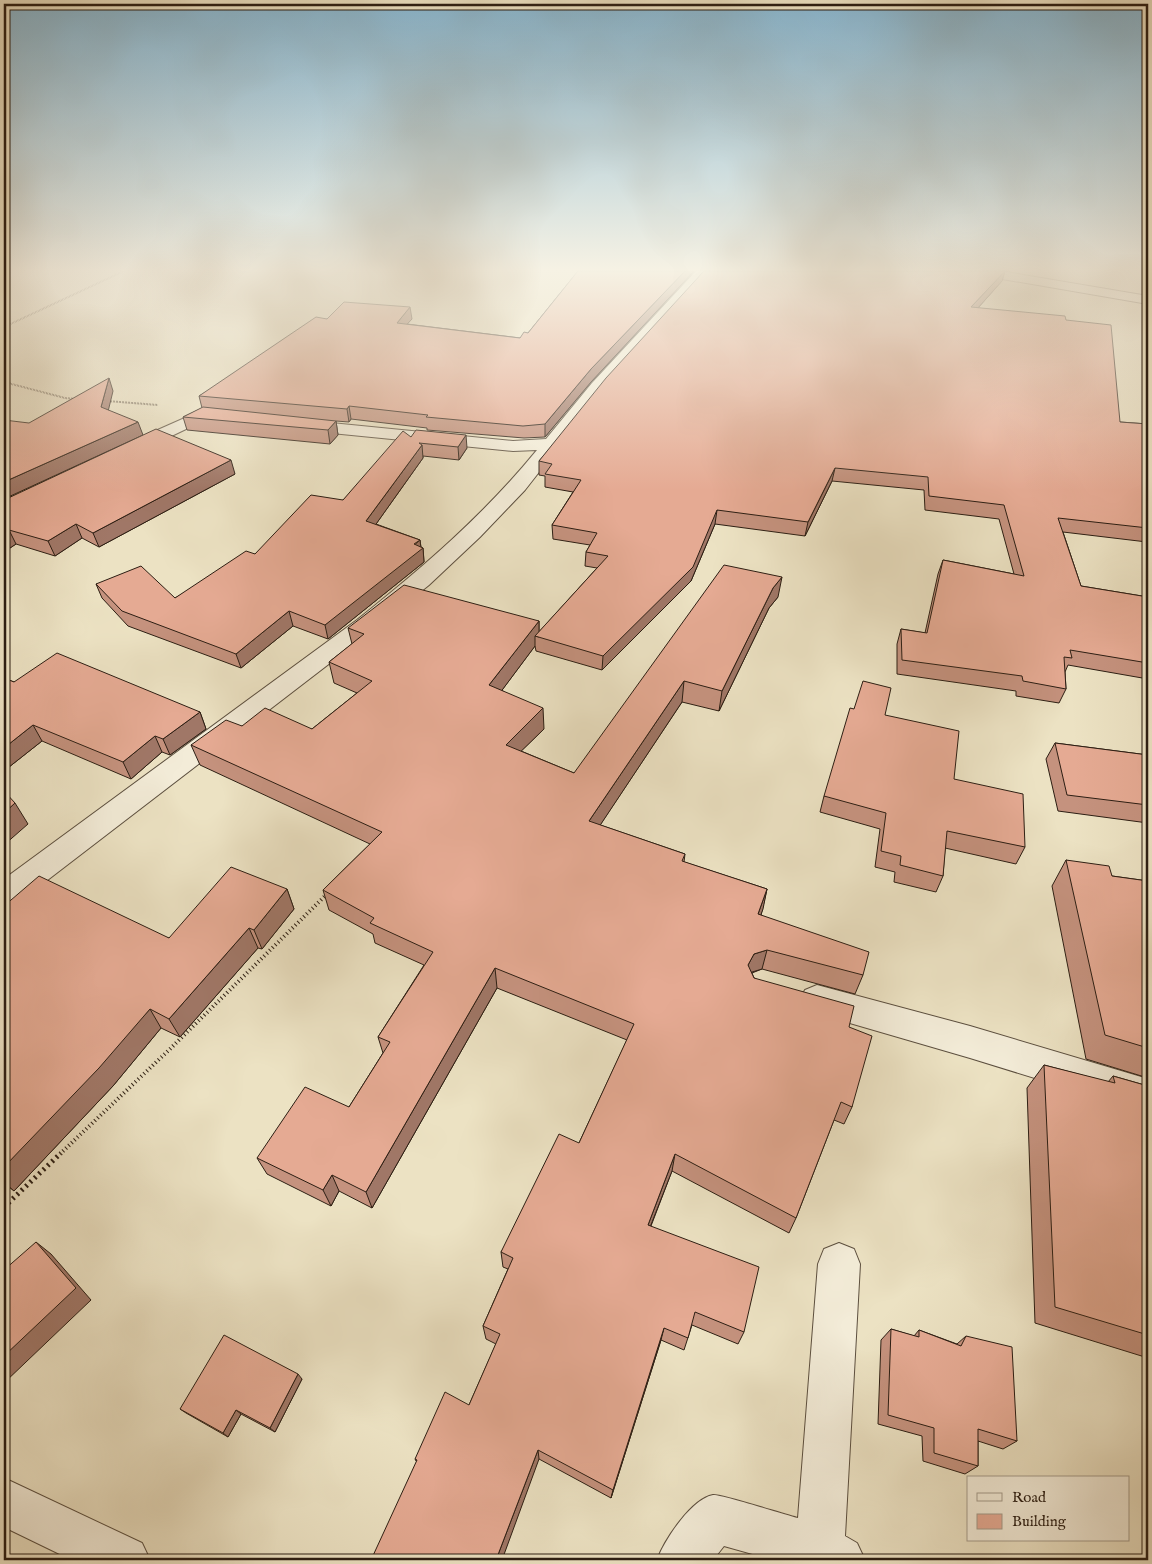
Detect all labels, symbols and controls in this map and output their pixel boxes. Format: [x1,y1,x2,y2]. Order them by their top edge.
legend [967,1476,1130,1542]
text: Road [1012,1488,1047,1507]
text: Building [1012,1512,1067,1531]

